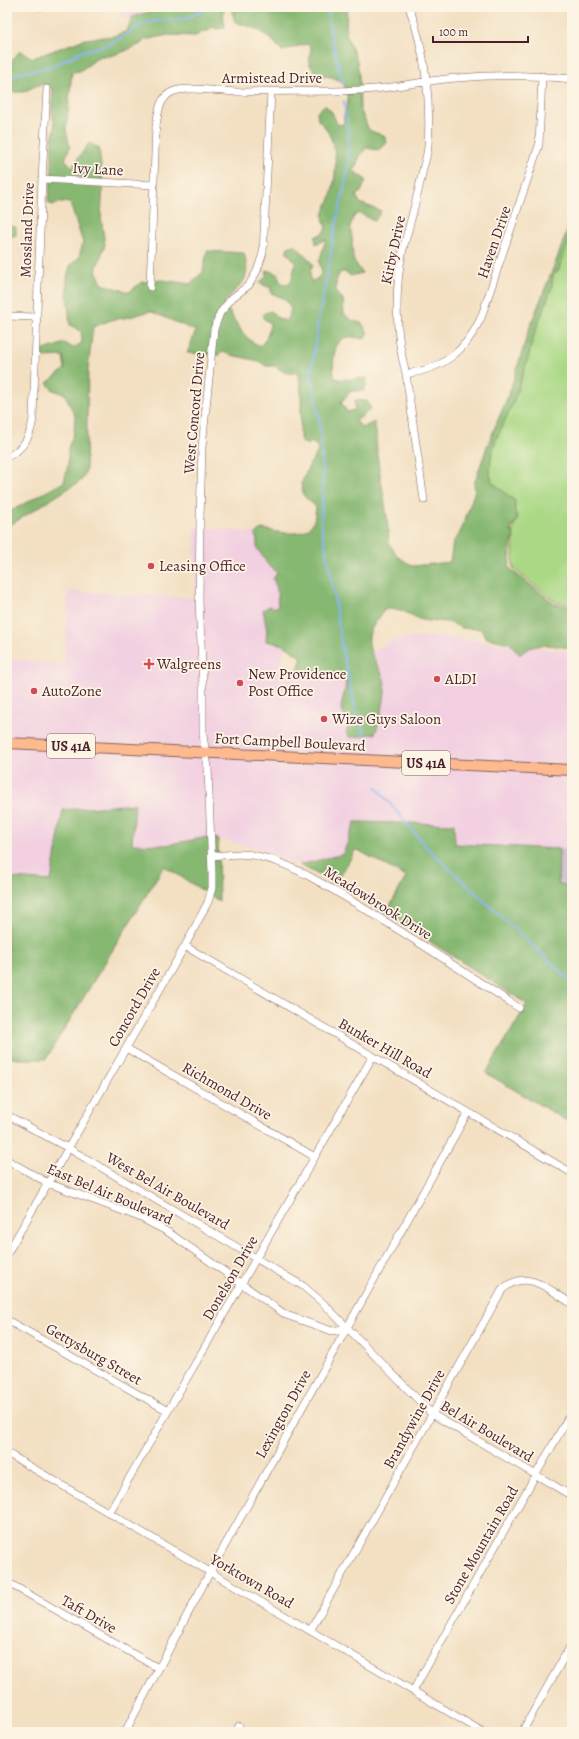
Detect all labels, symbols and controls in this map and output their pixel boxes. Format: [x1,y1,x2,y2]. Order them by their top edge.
scale bar [433,18,528,44]
text: 100 m [439,24,468,40]
street label: Armistead Drive [221,68,322,88]
street label: Ivy Lane [72,158,124,180]
street label: Mossland Drive [15,182,39,278]
street label: Haven Drive [472,203,516,281]
street label: Kirby Drive [376,213,410,286]
street label: West Concord Drive [179,351,209,476]
place label: Leasing Office [159,556,246,576]
marker: Leasing Office [146,561,156,571]
place label: Walgreens [156,654,221,674]
marker: Walgreens [144,659,154,669]
place label: New Providence Post Office [248,664,347,701]
place label: ALDI [444,669,477,689]
marker: ALDI [432,674,442,684]
marker: New Providence Post Office [235,678,245,688]
place label: AutoZone [41,681,102,701]
marker: AutoZone [29,686,39,696]
place label: Wize Guys Saloon [331,709,441,729]
marker: Wize Guys Saloon [319,714,329,724]
street label: Fort Campbell Boulevard [214,728,367,756]
road number: US 41A [47,734,95,758]
road number: US 41A [402,751,450,775]
street label: Meadowbrook Drive [320,862,436,945]
street label: Concord Drive [103,963,165,1050]
street label: Bunker Hill Road [335,1013,436,1083]
street label: Richmond Drive [178,1057,276,1125]
street label: West Bel Air Boulevard [102,1147,234,1235]
street label: East Bel Air Boulevard [44,1158,177,1230]
street label: Donelson Drive [198,1232,263,1324]
street label: Gettysburg Street [42,1318,146,1390]
street label: Brandywine Drive [378,1365,450,1472]
street label: Lexington Drive [250,1366,316,1462]
street label: Bel Air Boulevard [437,1395,538,1467]
street label: Stone Mountain Road [439,1482,523,1608]
street label: Yorktown Road [206,1549,298,1613]
street label: Taft Drive [58,1590,121,1638]

